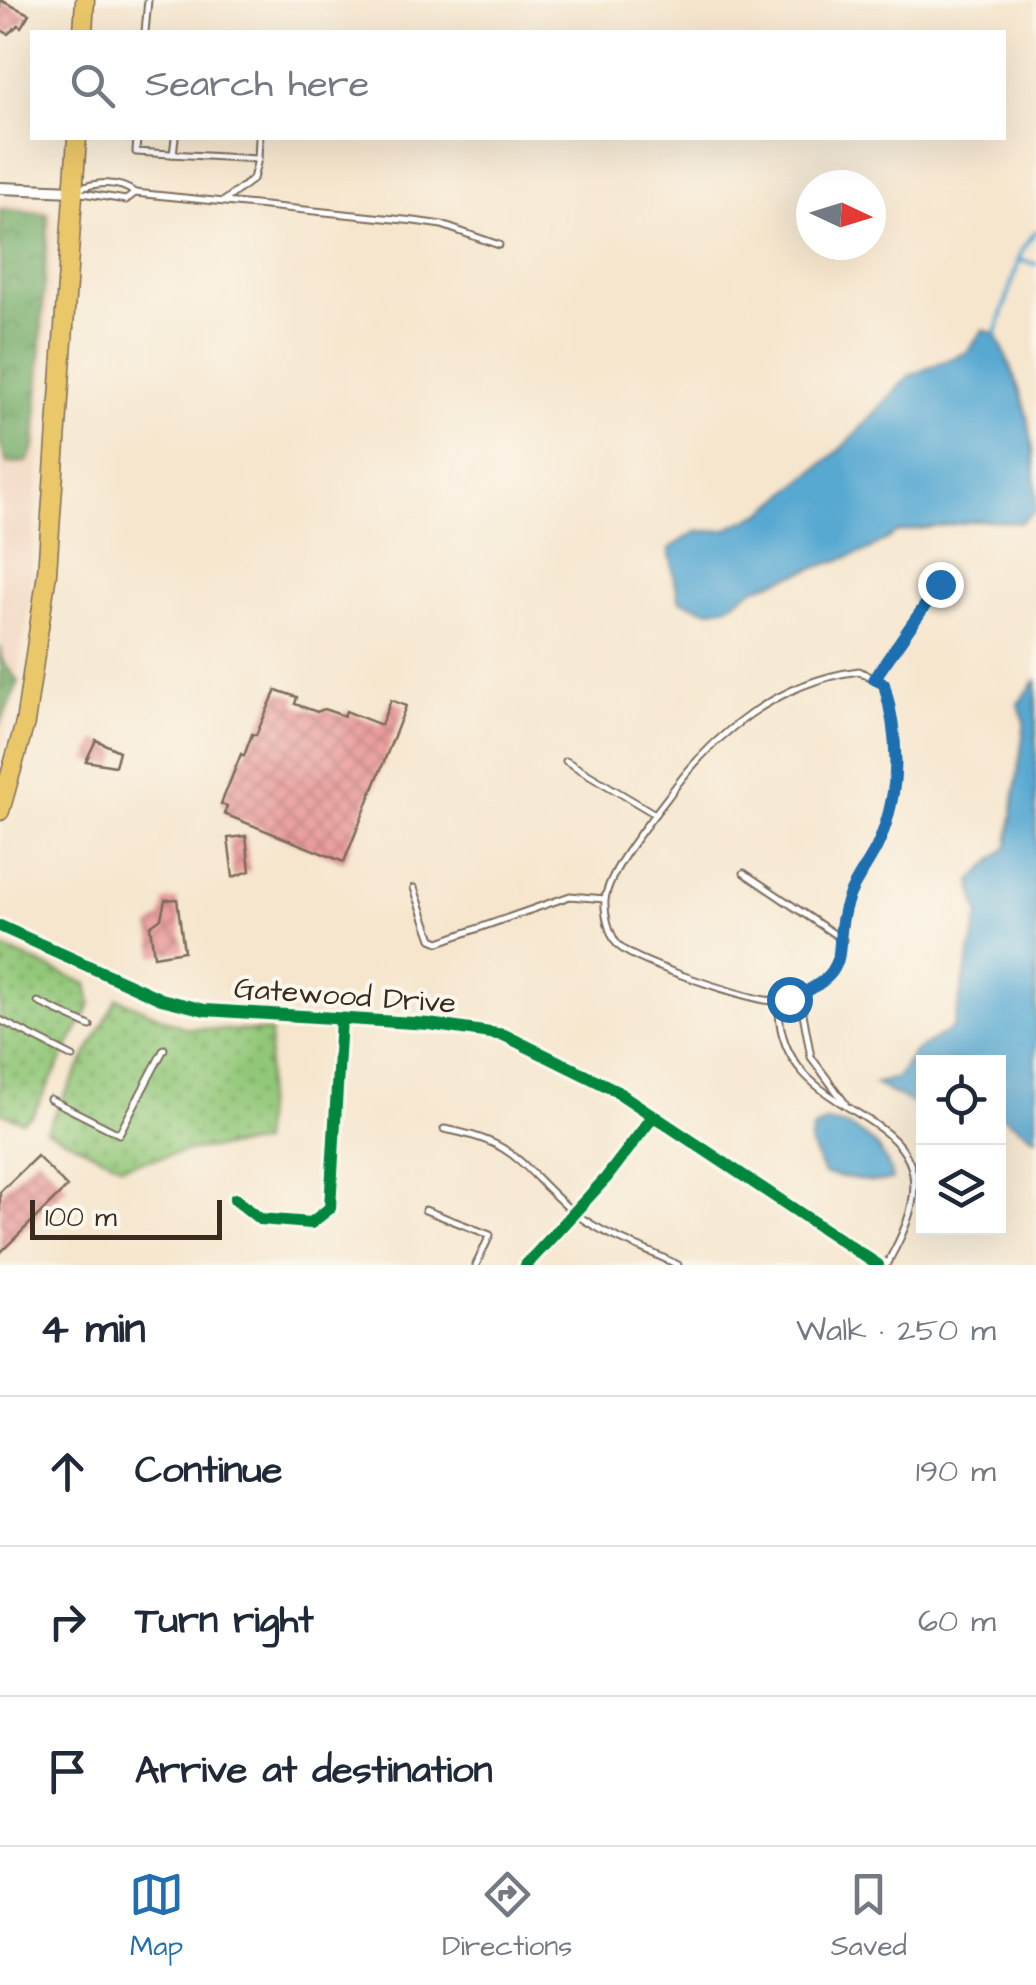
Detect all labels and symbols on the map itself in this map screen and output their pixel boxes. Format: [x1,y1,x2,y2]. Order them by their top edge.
north arrow [796,170,886,260]
route end [918,562,964,608]
street label: Gatewood Drive [233,967,457,1025]
route start [767,977,813,1023]
scale bar [30,1195,222,1240]

